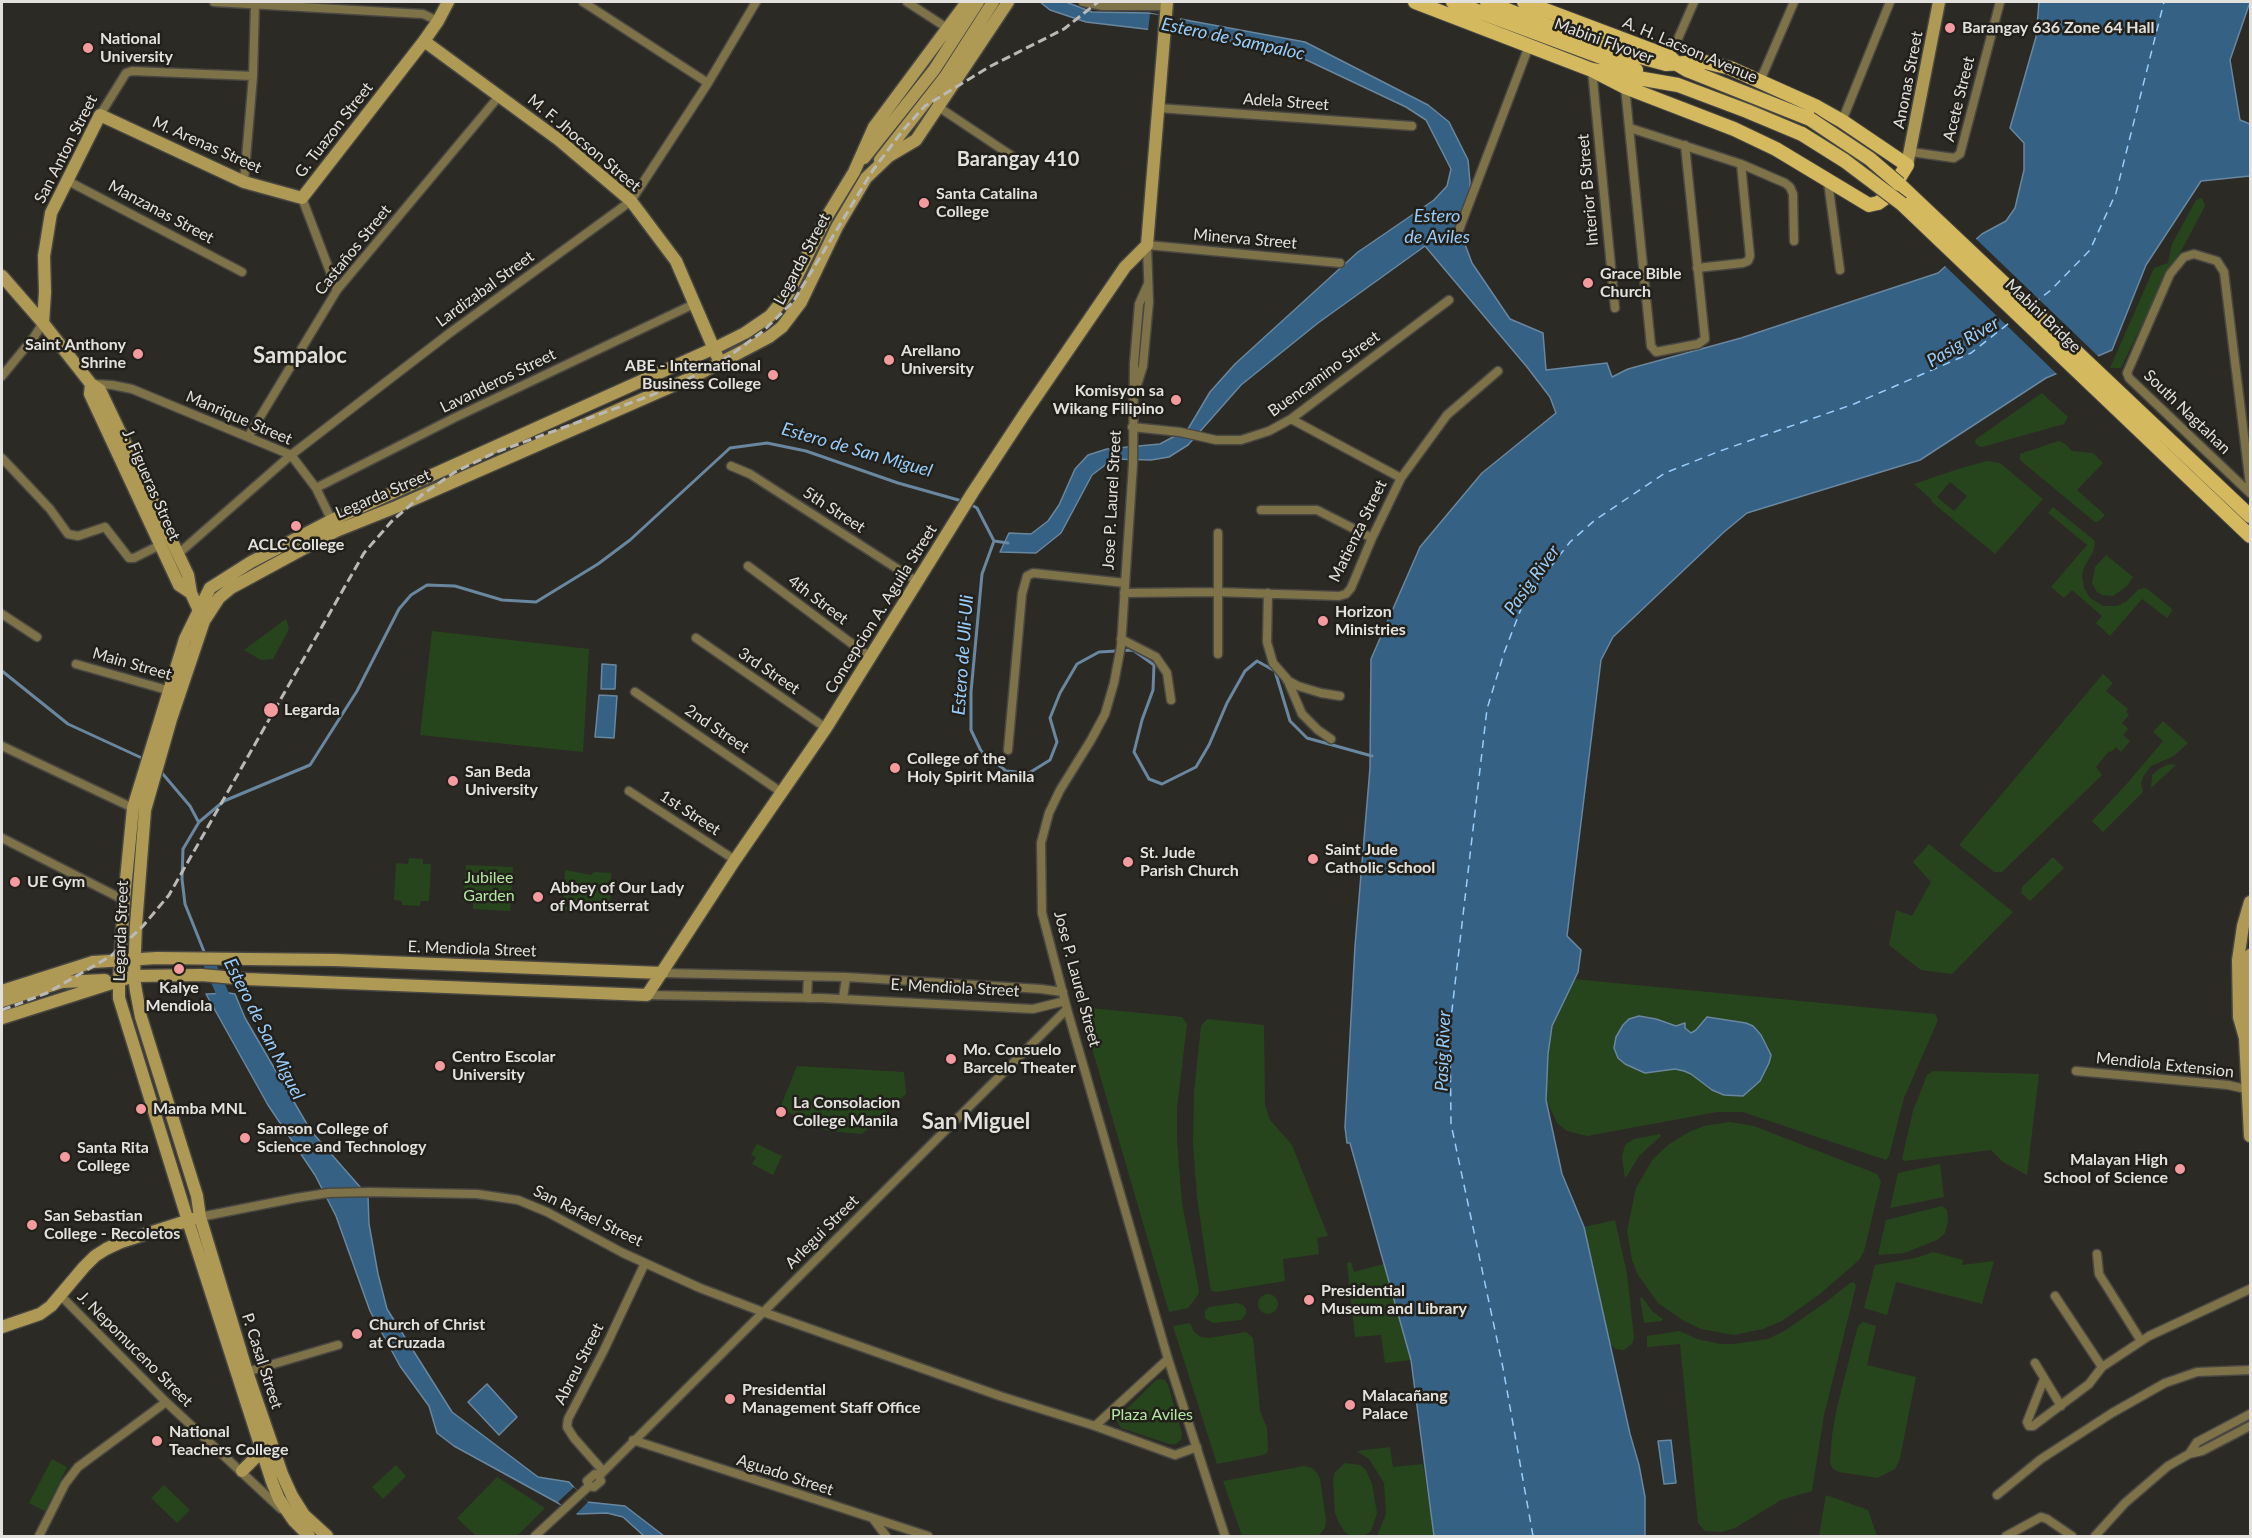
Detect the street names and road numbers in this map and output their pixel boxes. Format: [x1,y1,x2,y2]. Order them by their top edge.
street label: A. H. Lacson Avenue [1620,13,1760,87]
street label: Mabini Flyover [1552,14,1656,68]
street label: Anonas Street [1889,30,1927,130]
street label: Acete Street [1939,55,1979,143]
street label: G. Tuazon Street [291,79,377,181]
street label: Adela Street [1242,89,1330,115]
street label: M. F. Jhocson Street [524,90,644,196]
street label: San Anton Street [30,92,102,206]
street label: M. Arenas Street [149,112,265,178]
street label: Interior B Street [1574,133,1602,247]
street label: Manzanas Street [105,176,217,248]
street label: Castaños Street [311,201,395,299]
street label: Legarda Street [770,210,834,308]
street label: Minerva Street [1192,225,1298,253]
street label: Lardizabal Street [432,247,538,331]
street label: Mabini Bridge [2001,275,2085,357]
street label: Buencamino Street [1264,327,1384,421]
street label: Lavanderos Street [437,345,559,417]
street label: South Nagtahan [2140,366,2234,458]
street label: Manrique Street [183,387,295,449]
street label: J. Figueras Street [118,426,184,544]
street label: Jose P. Laurel Street [1099,430,1125,570]
street label: Legarda Street [333,465,433,523]
street label: Matienza Street [1325,477,1391,585]
street label: 5th Street [799,483,869,537]
street label: Concepcion A. Aguila Street [821,521,941,697]
street label: 4th Street [784,571,852,629]
street label: 3rd Street [735,643,803,699]
street label: Main Street [90,644,174,684]
street label: 2nd Street [681,701,753,757]
street label: 1st Street [656,786,724,840]
street label: Legarda Street [110,880,132,982]
street label: Jose P. Laurel Street [1050,909,1104,1049]
street label: E. Mendiola Street [407,937,537,961]
street label: E. Mendiola Street [890,975,1020,1001]
street label: Mendiola Extension [2095,1048,2235,1082]
street label: San Rafael Street [530,1181,646,1251]
street label: Arlegui Street [781,1191,863,1273]
street label: J. Nepomuceno Street [73,1287,197,1411]
street label: P. Casal Street [238,1311,286,1411]
street label: Abreu Street [550,1320,608,1408]
street label: Aguado Street [734,1450,836,1500]

